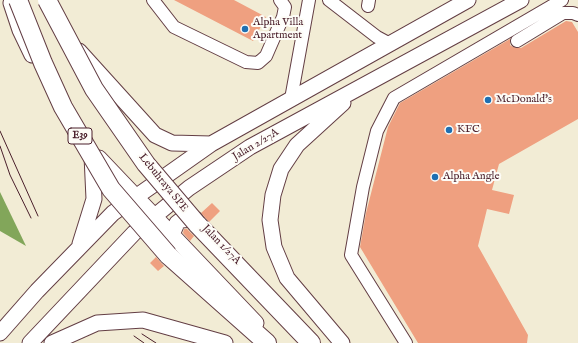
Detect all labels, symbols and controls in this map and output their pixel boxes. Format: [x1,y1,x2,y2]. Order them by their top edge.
place label: Alpha Villa Apartment [253,16,303,42]
marker: Alpha Villa Apartment [240,24,250,34]
place label: McDonald's [496,93,552,107]
marker: McDonald's [483,95,493,105]
place label: KFC [457,123,480,137]
marker: KFC [444,125,454,135]
street label: Jalan 2/27A [231,126,281,164]
road number: E39 [68,128,92,144]
street label: Lebuhraya SPE [135,151,191,215]
place label: Alpha Angle [443,170,500,184]
marker: Alpha Angle [430,172,440,182]
street label: Jalan 1/27A [199,222,243,268]

